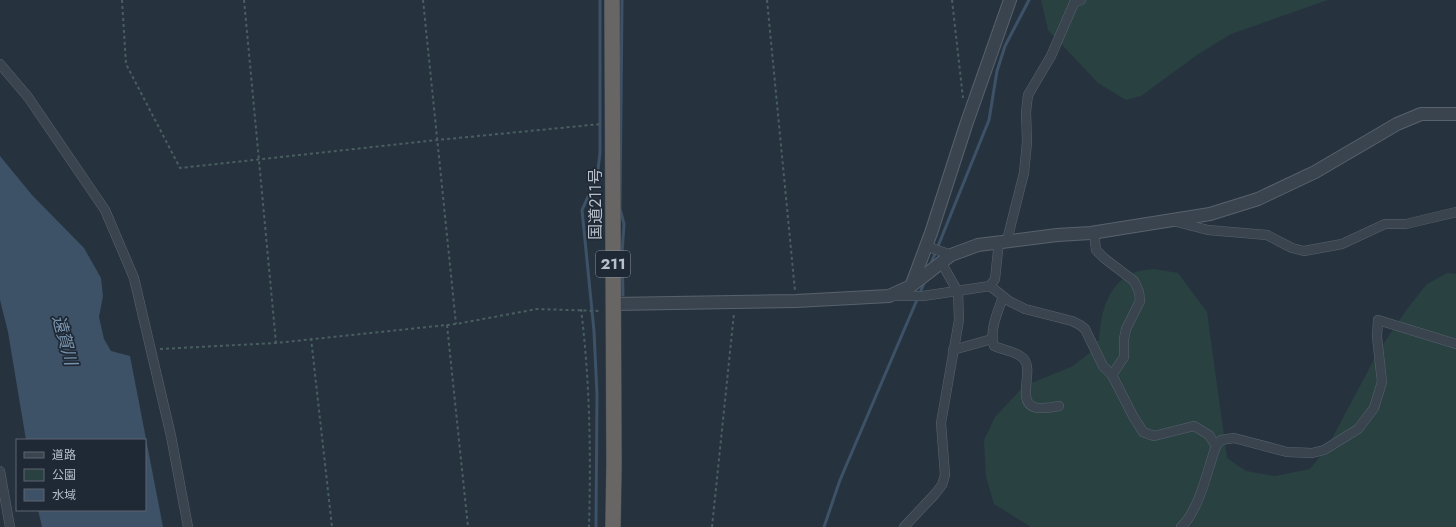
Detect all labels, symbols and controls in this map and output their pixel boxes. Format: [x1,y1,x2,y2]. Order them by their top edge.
street label: 国道211号 [584,168,607,240]
road number: 211 [596,251,630,277]
water label: 遠賀川 [47,312,84,370]
legend [16,439,146,511]
text: 道路 [52,446,76,464]
text: 公園 [52,466,76,484]
text: 水域 [52,486,76,504]

